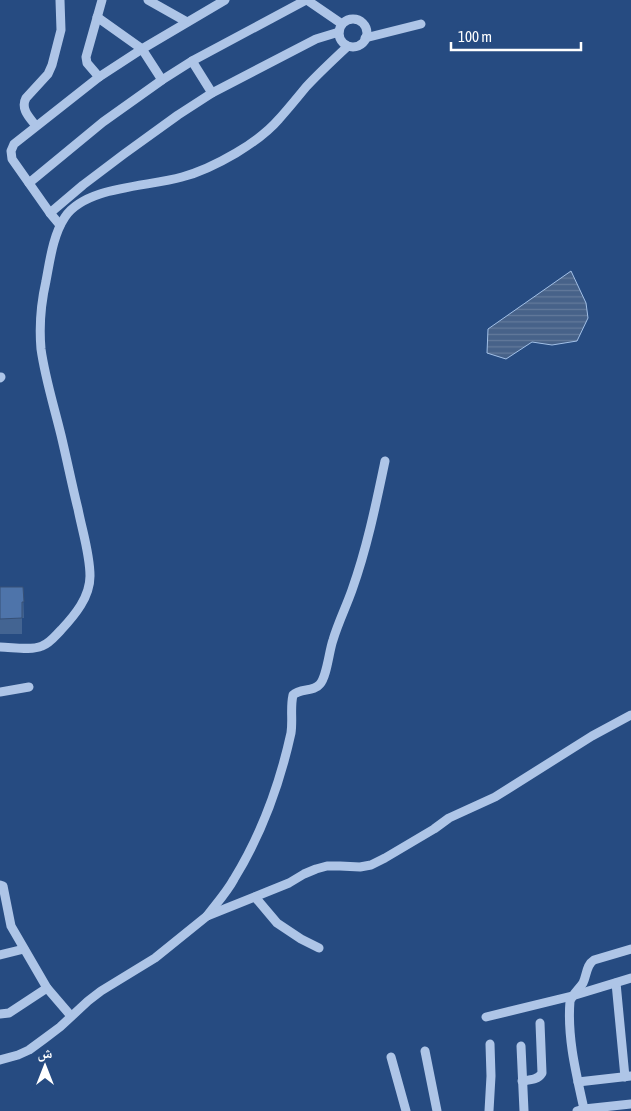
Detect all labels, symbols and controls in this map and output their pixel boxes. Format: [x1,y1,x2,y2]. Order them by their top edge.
scale bar [451,20,581,52]
text: 100 m [458,28,492,45]
north arrow [20,1041,70,1091]
text: ش [38,1045,53,1062]

